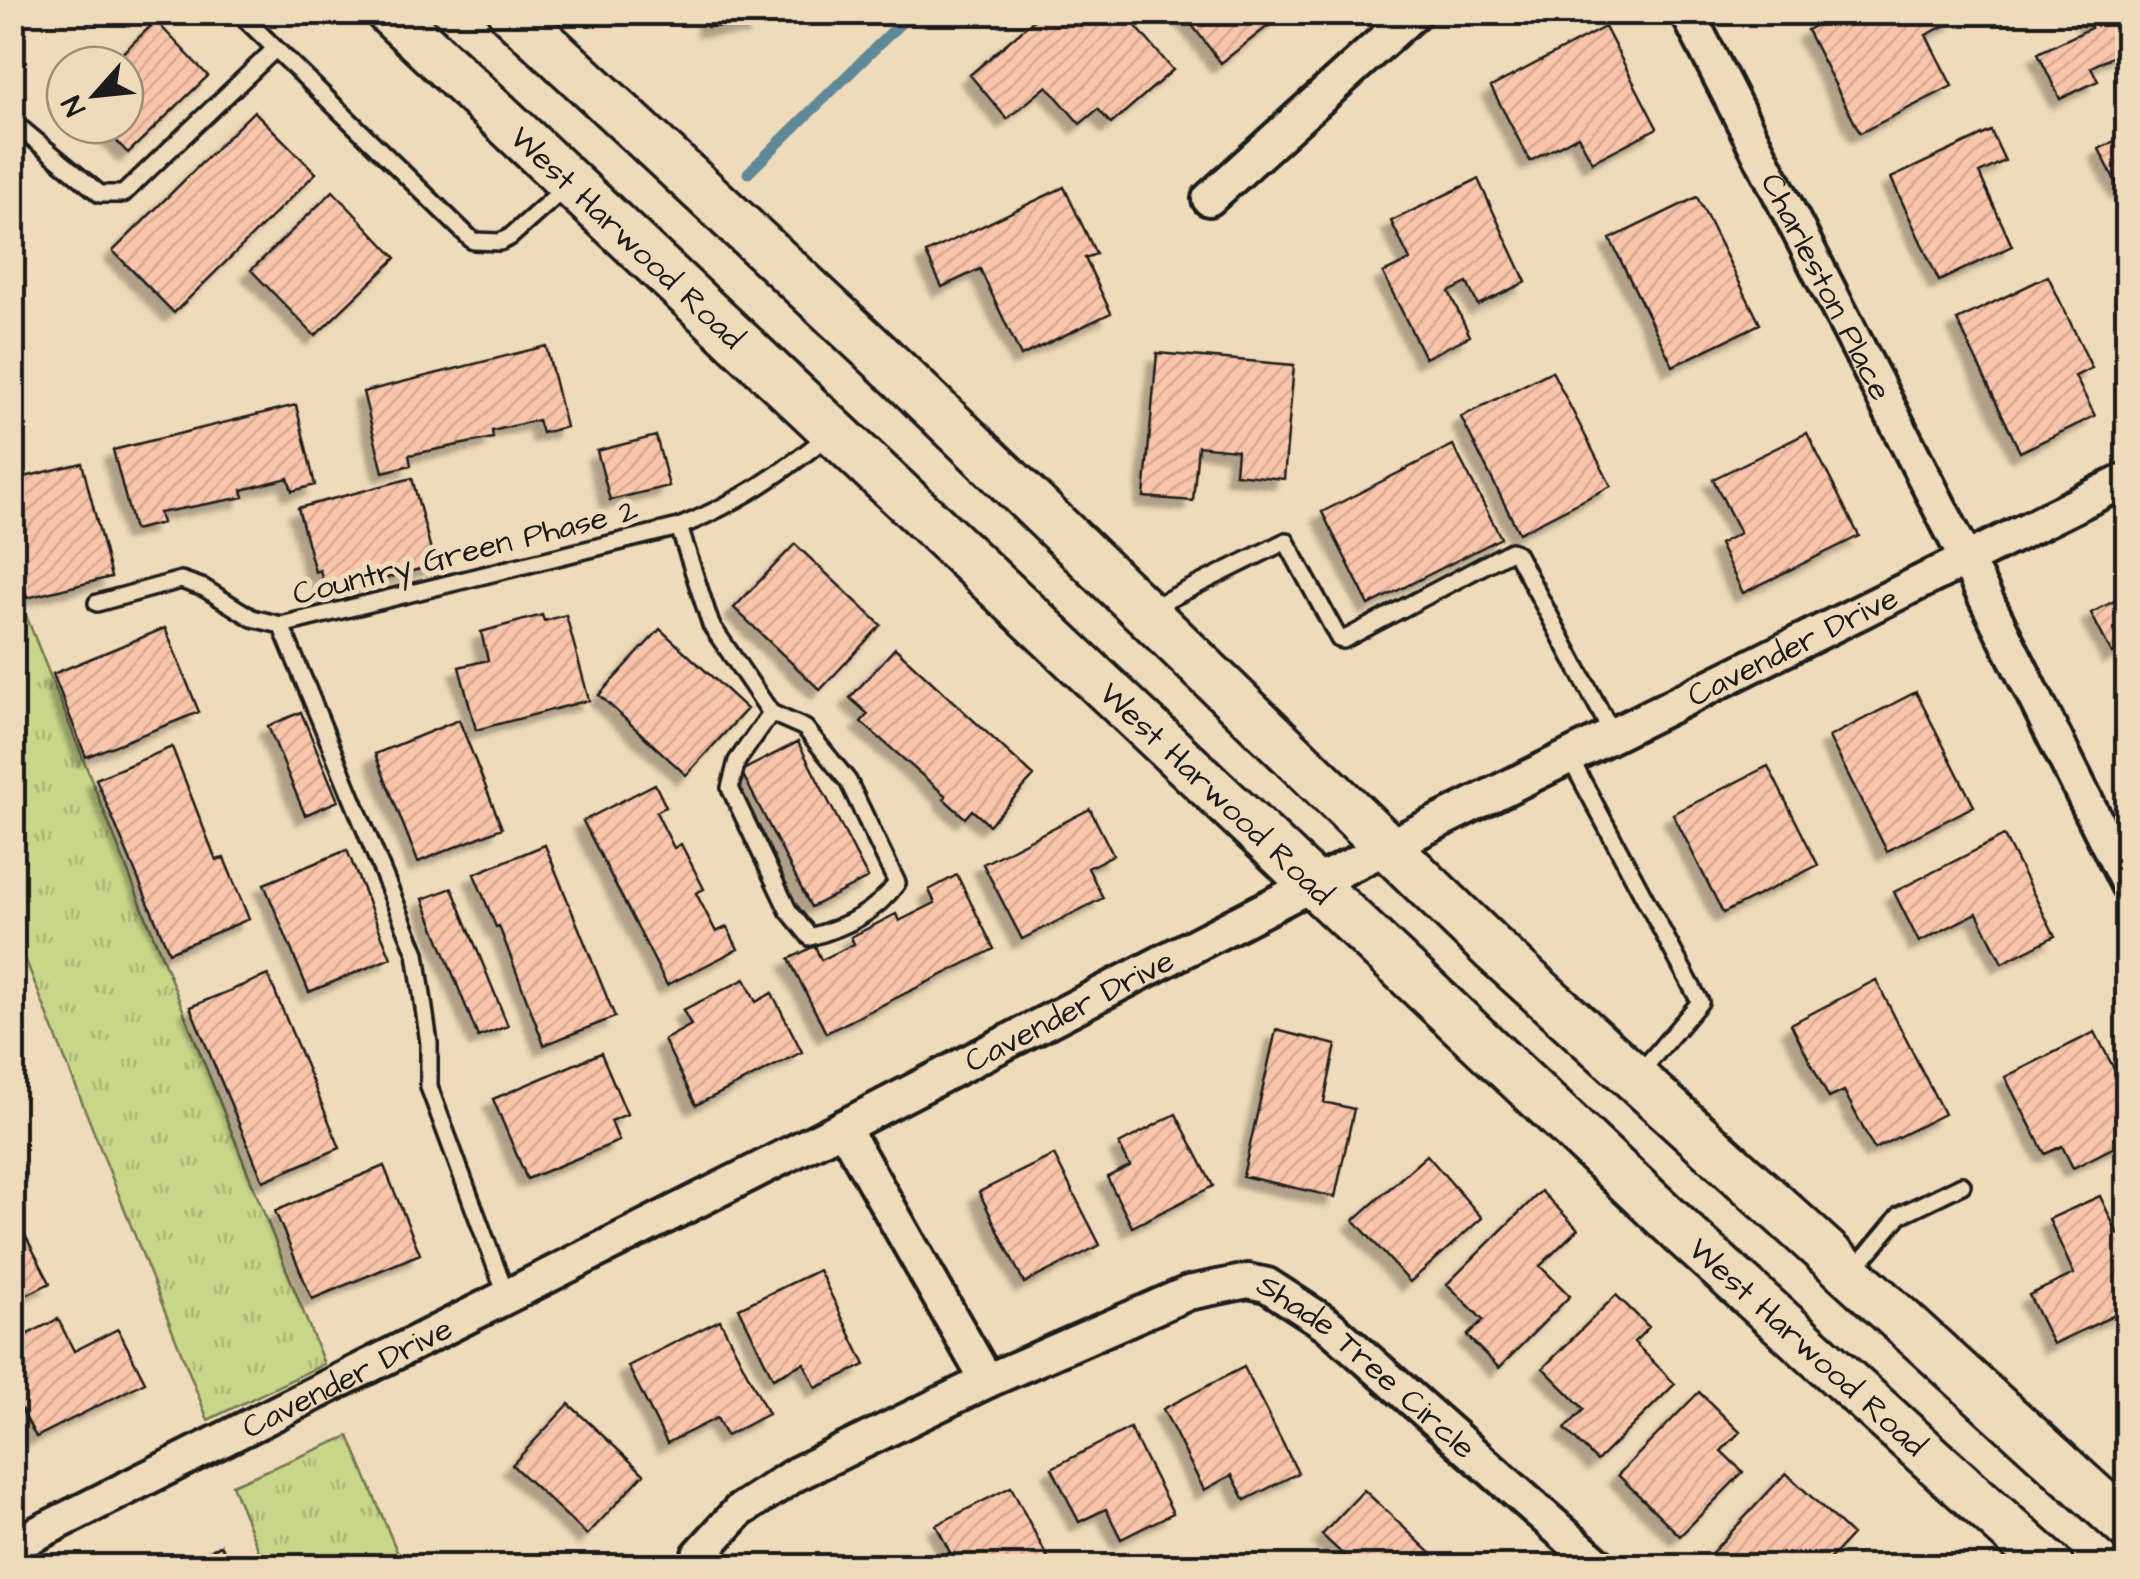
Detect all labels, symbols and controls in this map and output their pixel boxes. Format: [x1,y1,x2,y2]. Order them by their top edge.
north arrow [45,45,145,145]
text: N [53,89,95,122]
street label: West Harwood Road [499,116,754,360]
street label: Charleston Place [1749,166,1902,409]
street label: Country Green Phase 2 [288,488,643,617]
street label: Cavender Drive [1680,576,1906,719]
street label: West Harwood Road [1089,672,1343,916]
street label: Cavender Drive [957,939,1182,1084]
street label: West Harwood Road [1678,1228,1936,1467]
street label: Shade Tree Circle [1248,1263,1485,1470]
street label: Cavender Drive [235,1307,460,1450]

